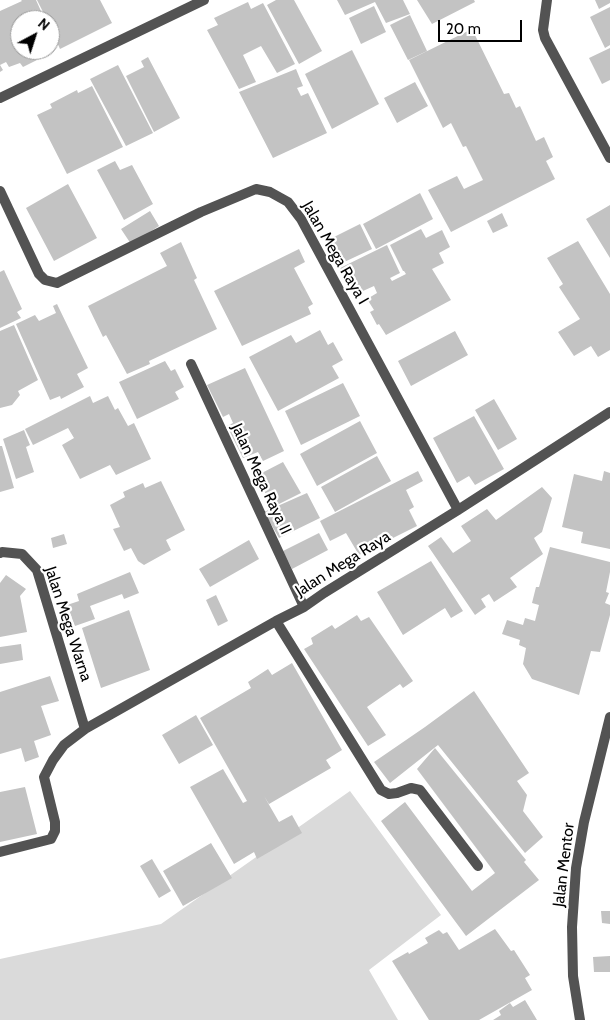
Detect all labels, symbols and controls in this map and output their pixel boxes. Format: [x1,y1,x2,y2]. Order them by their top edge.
north arrow [10,10,60,60]
scale bar [440,10,524,42]
text: N [34,14,54,34]
text: 20 m [446,20,481,38]
street label: Jalan Mega Raya I [298,198,372,308]
street label: Jalan Mega Raya II [227,420,295,538]
street label: Jalan Mega Raya [292,527,394,601]
street label: Jalan Mega Warna [40,564,96,684]
street label: Jalan Mentor [549,822,579,908]

